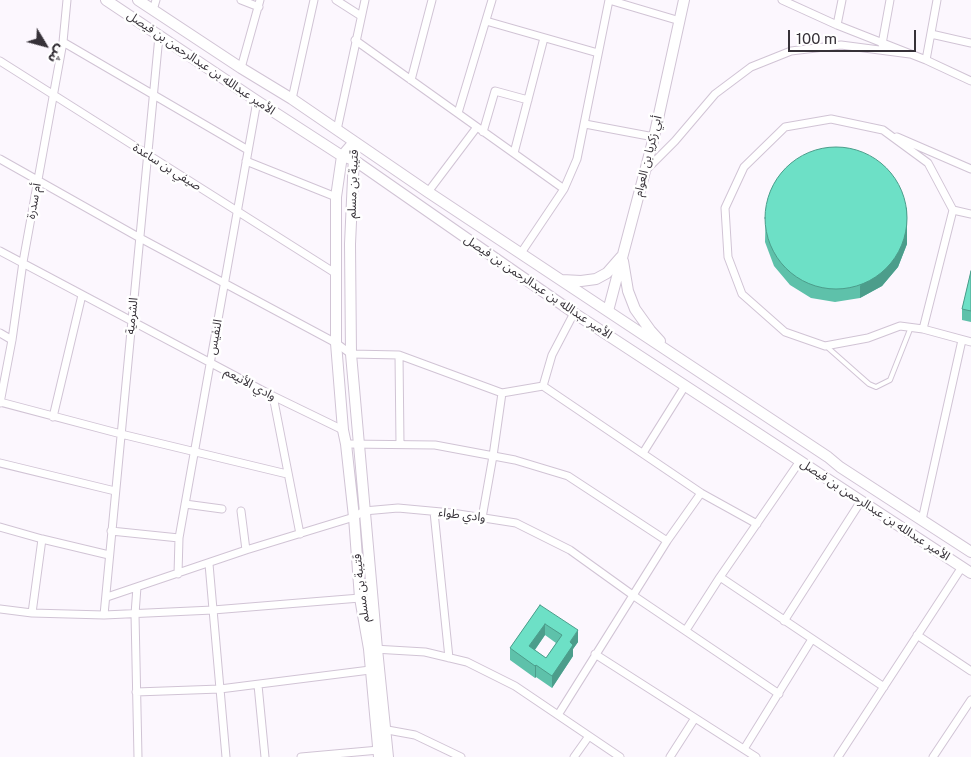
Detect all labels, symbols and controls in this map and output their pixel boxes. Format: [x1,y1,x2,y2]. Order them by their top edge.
street label: الأمير عبدالله بن عبدالرحمن بن فيصل [124,8,278,118]
north arrow [20,20,70,70]
scale bar [791,20,918,52]
text: 100 m [796,30,837,47]
text: ش [45,42,69,67]
street label: أبي زكريا بن العوام [631,114,665,198]
street label: صيفي بن ساعدة [130,140,204,194]
street label: قتيبة بن مسلم [345,149,361,219]
street label: أم سدرة [24,182,44,220]
street label: الأمير عبدالله بن عبدالرحمن بن فيصل [461,232,615,342]
street label: الشرمية [123,297,141,335]
street label: النفيس [205,318,225,356]
street label: وادي الأنيعم [222,364,278,404]
street label: الأمير عبدالله بن عبدالرحمن بن فيصل [798,456,952,564]
street label: وادي طواء [438,505,486,525]
street label: قتيبة بن مسلم [350,553,372,623]

